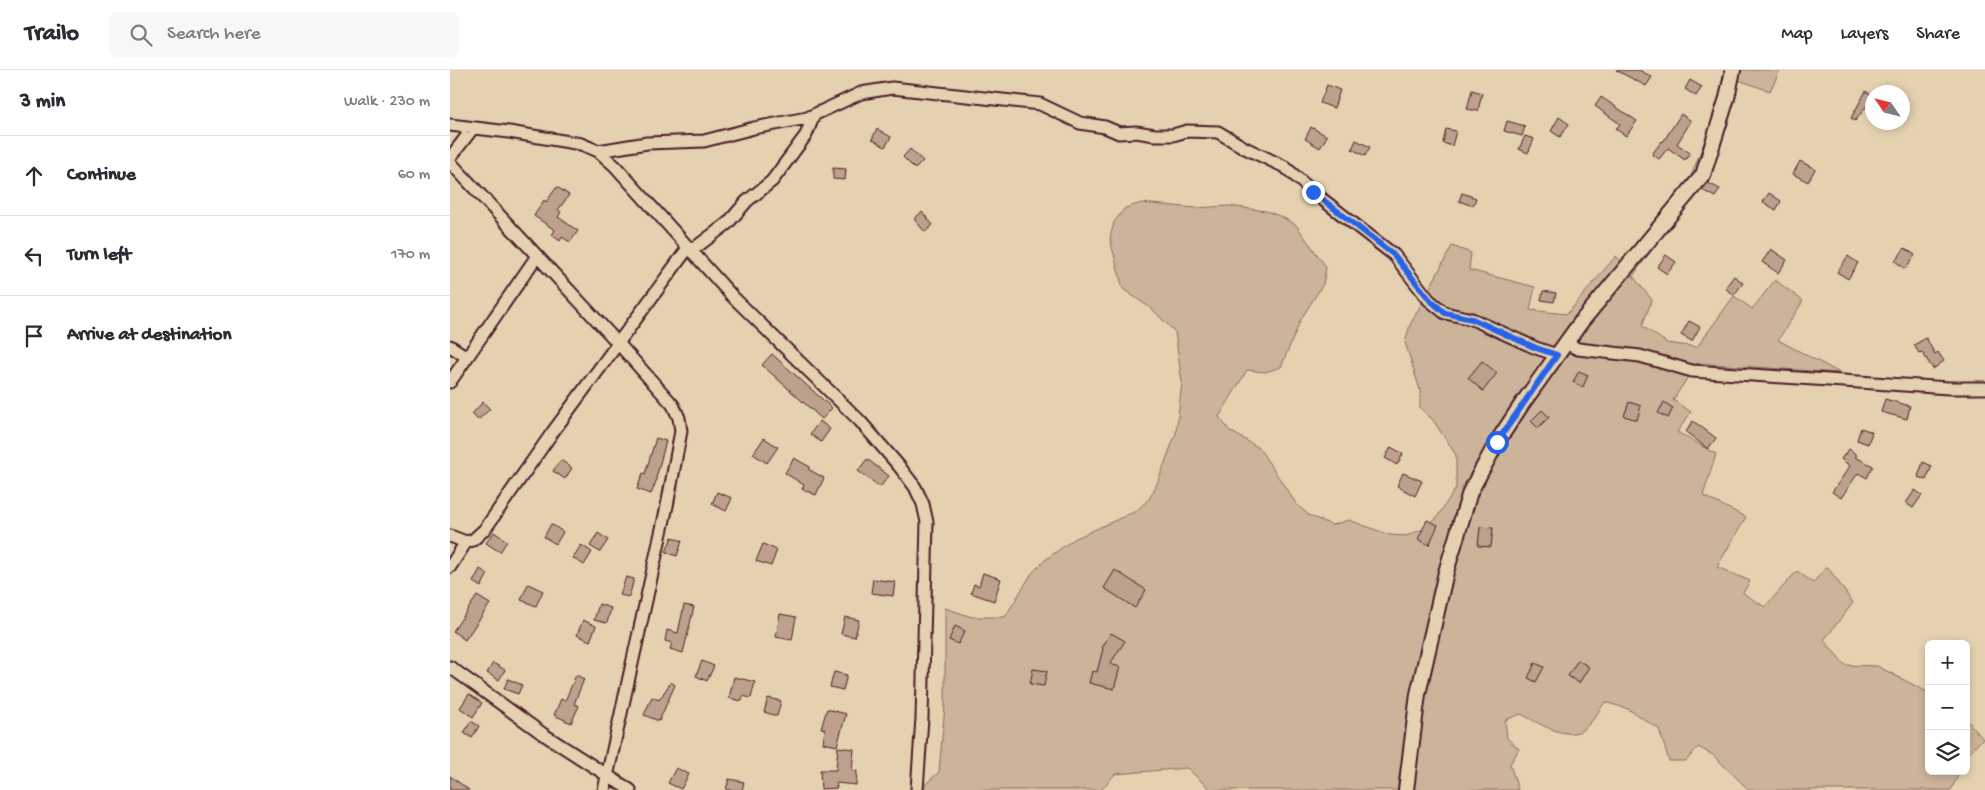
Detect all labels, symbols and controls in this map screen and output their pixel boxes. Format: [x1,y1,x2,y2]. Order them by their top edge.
search box [109,12,459,57]
text: Trailo [25,20,79,49]
icon: search [127,21,155,49]
text: Search here [167,23,261,46]
text: Map [1781,24,1813,45]
text: Layers [1841,24,1888,45]
text: Share [1916,24,1960,45]
north arrow [1865,85,1910,130]
text: 3 min [20,90,65,115]
text: Walk · 230 m [344,93,430,112]
icon: ahead [20,162,48,190]
text: Continue [67,164,136,187]
text: 60 m [398,166,430,185]
route end [1302,181,1325,204]
icon: left [20,242,48,270]
text: Turn left [67,244,131,267]
text: 170 m [391,246,430,265]
icon: arrive [20,322,48,350]
text: Arrive at destination [67,324,231,347]
route start [1486,431,1509,454]
map controls [1925,640,1970,775]
button: + [1925,640,1970,685]
button: − [1925,685,1970,730]
button: layers [1925,730,1970,775]

